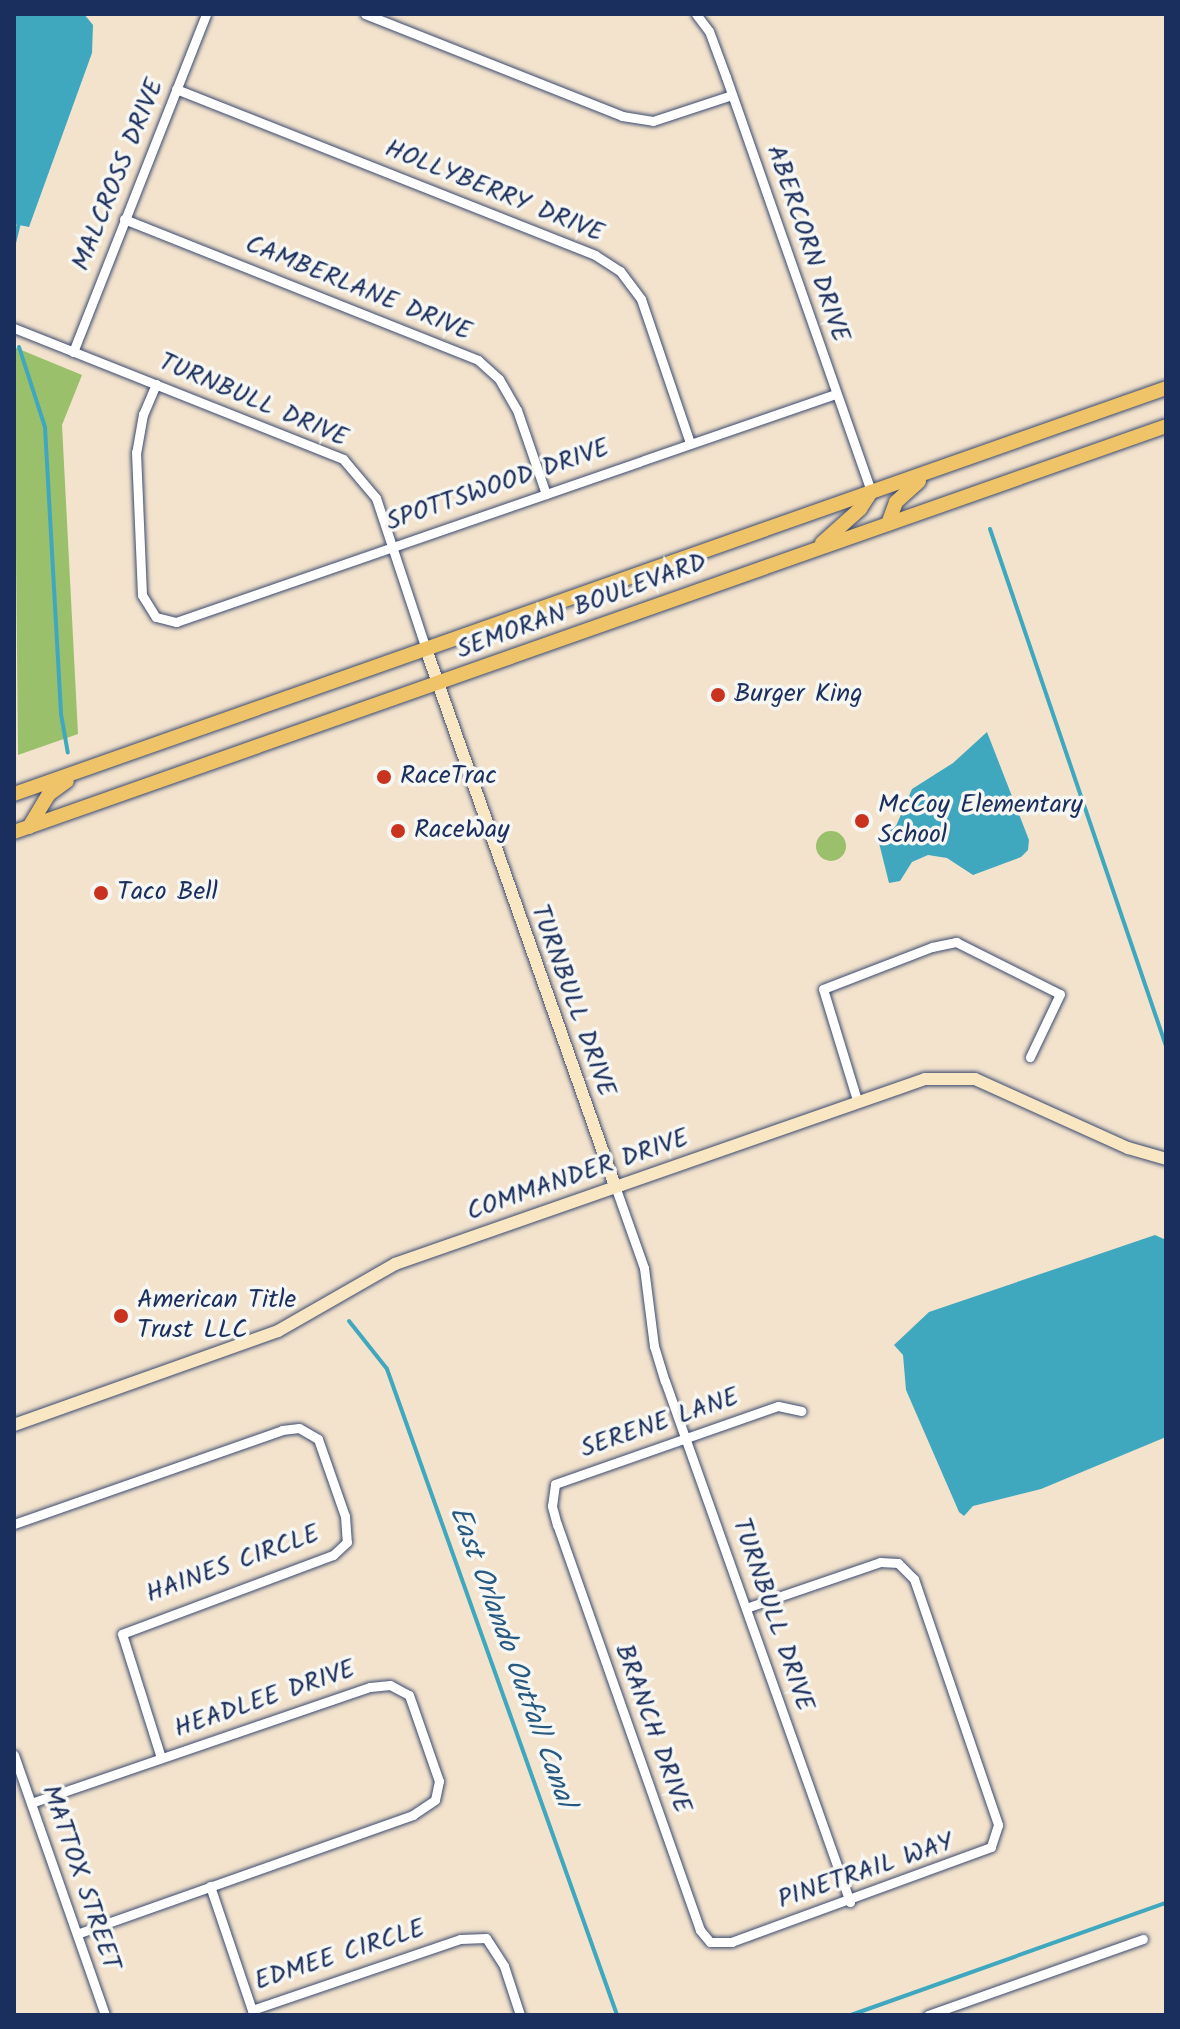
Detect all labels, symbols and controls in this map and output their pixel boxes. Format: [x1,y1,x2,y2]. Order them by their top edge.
street label: MALCROSS DRIVE [66,74,172,276]
street label: HOLLYBERRY DRIVE [380,134,608,250]
street label: ABERCORN DRIVE [759,141,855,347]
street label: CAMBERLANE DRIVE [240,229,476,349]
street label: TURNBULL DRIVE [154,347,352,455]
street label: SPOTTSWOOD DRIVE [382,433,614,539]
street label: SEMORAN BOULEVARD [453,547,711,667]
place label: Burger King [734,679,863,711]
marker: Burger King [709,686,727,704]
place label: RaceTrac [400,761,497,793]
marker: RaceTrac [375,768,393,786]
place label: McCoy Elementary School [878,790,1083,852]
marker: McCoy Elementary School [853,812,871,830]
place label: RaceWay [414,815,509,847]
marker: RaceWay [389,822,407,840]
place label: Taco Bell [117,877,218,909]
marker: Taco Bell [92,884,110,902]
street label: TURNBULL DRIVE [523,901,621,1101]
street label: COMMANDER DRIVE [463,1123,693,1229]
place label: American Title Trust LLC [137,1285,296,1346]
marker: American Title Trust LLC [112,1307,130,1325]
street label: SERENE LANE [577,1382,743,1466]
water label: East Orlando Outfall Canal [441,1502,581,1812]
street label: TURNBULL DRIVE [724,1514,820,1716]
street label: HAINES CIRCLE [142,1519,324,1611]
street label: BRANCH DRIVE [607,1640,697,1818]
street label: HEADLEE DRIVE [170,1654,360,1746]
street label: MATTOX STREET [34,1781,126,1975]
street label: PINETRAIL WAY [774,1827,958,1917]
street label: EDMEE CIRCLE [251,1914,429,1998]

